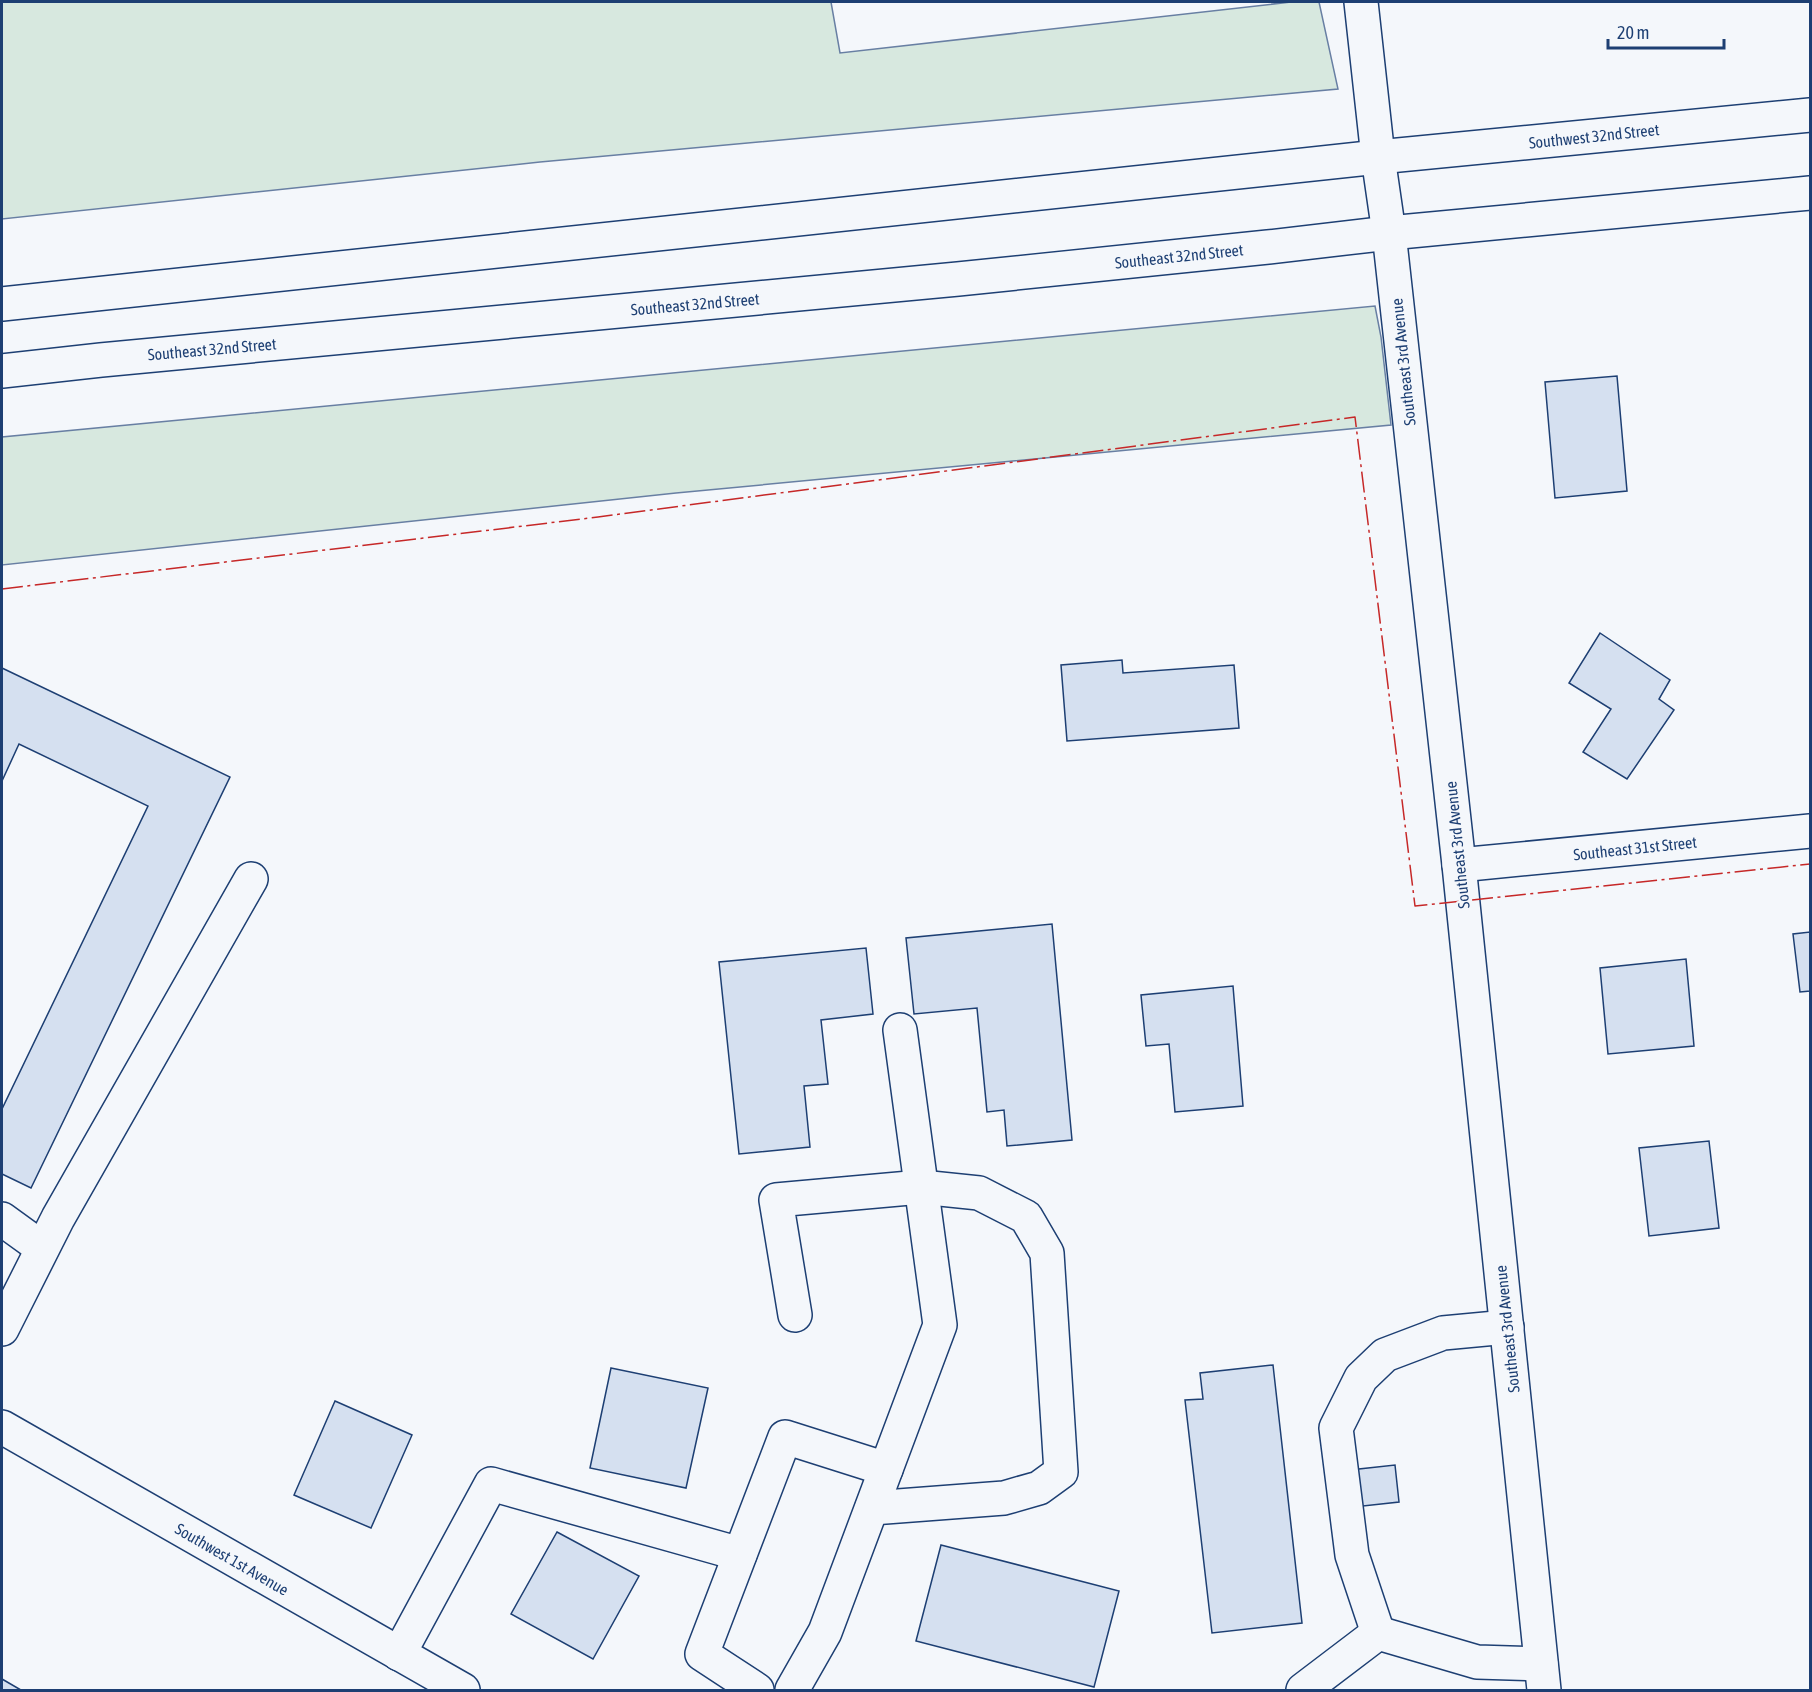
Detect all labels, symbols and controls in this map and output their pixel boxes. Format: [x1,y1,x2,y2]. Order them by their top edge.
scale bar [1608,12,1724,50]
text: 20 m [1617,22,1649,43]
street label: Southwest 32nd Street [1528,120,1661,152]
street label: Southeast 32nd Street [1114,240,1245,272]
street label: Southeast 32nd Street [630,289,761,319]
street label: Southeast 3rd Avenue [1387,298,1419,426]
street label: Southeast 32nd Street [147,334,278,364]
street label: Southeast 3rd Avenue [1441,781,1473,909]
street label: Southeast 31st Street [1572,833,1698,863]
street label: Southeast 3rd Avenue [1491,1265,1523,1393]
street label: Southwest 1st Avenue [172,1519,292,1599]

